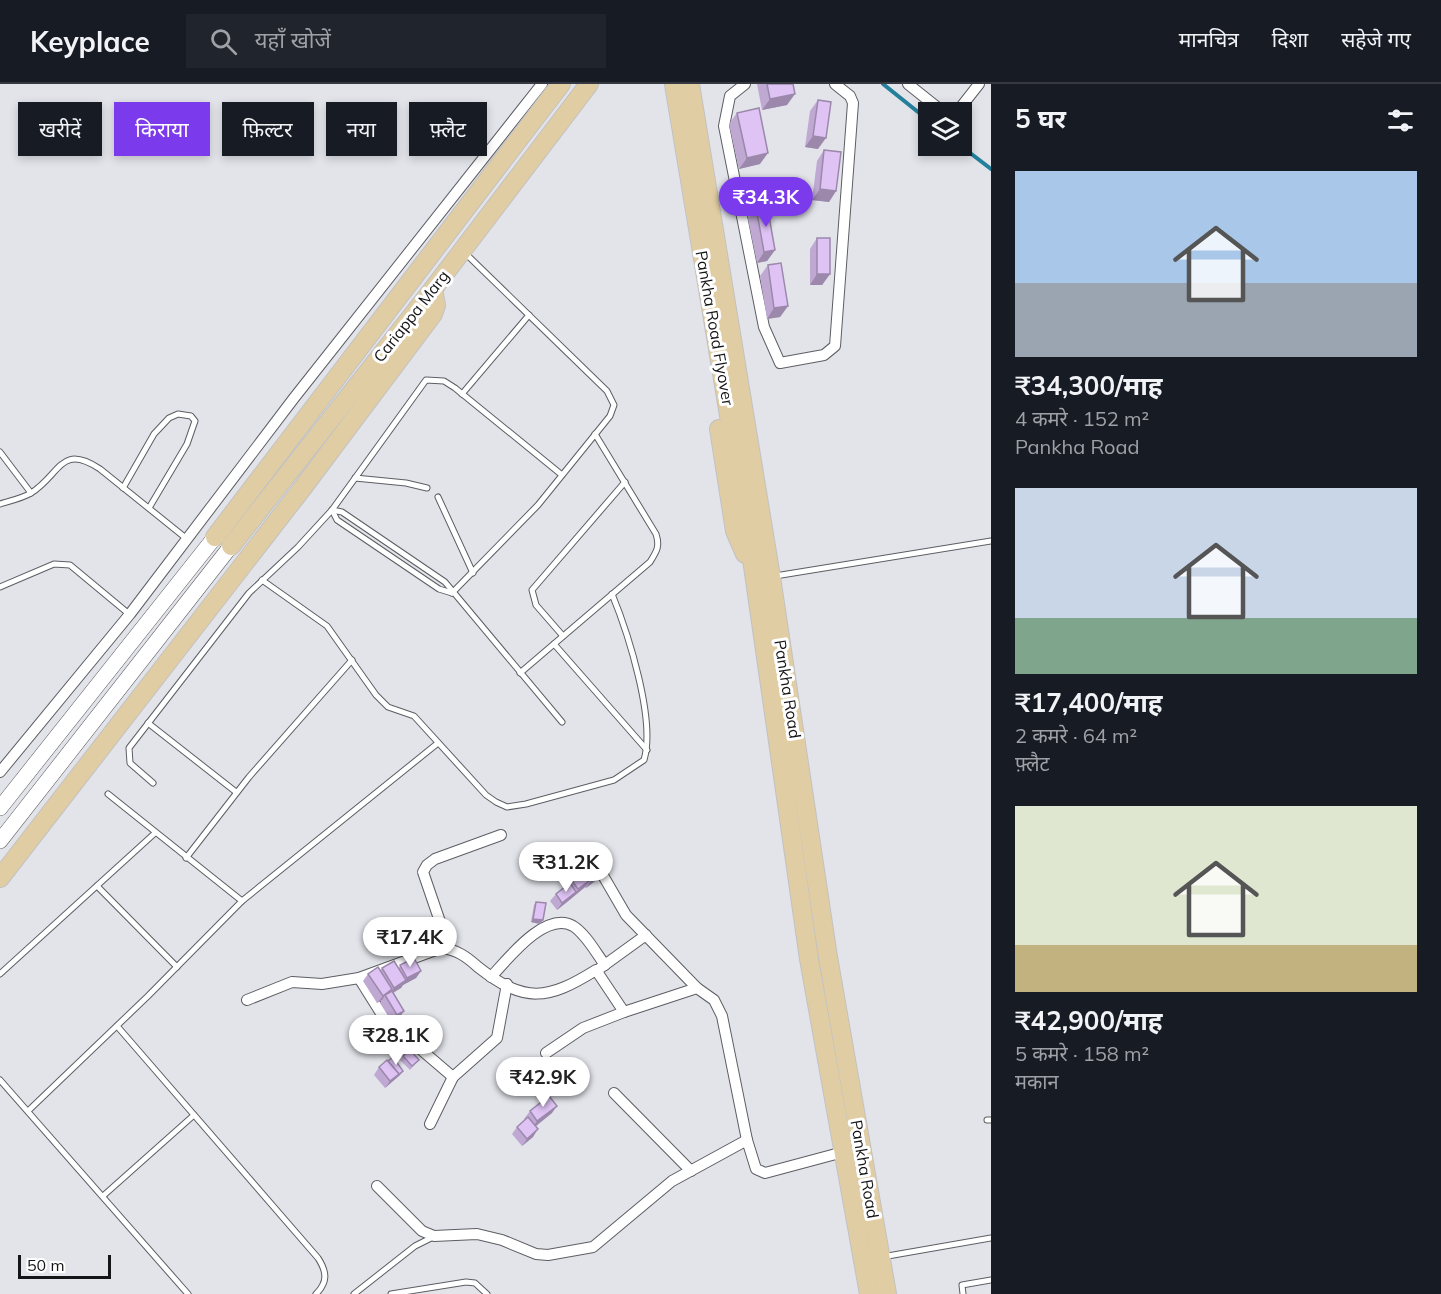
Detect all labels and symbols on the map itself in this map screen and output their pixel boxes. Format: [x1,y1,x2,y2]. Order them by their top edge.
pin: ₹34.3K [717,177,815,228]
street label: Pankha Road Flyover [692,249,739,407]
street label: Cariappa Marg [369,266,453,366]
street label: Pankha Road [770,638,806,740]
pin: ₹31.2K [517,842,615,893]
pin: ₹17.4K [361,917,459,968]
pin: ₹28.1K [347,1015,445,1066]
pin: ₹42.9K [494,1057,592,1108]
street label: Pankha Road [847,1118,883,1220]
scale bar [18,1252,111,1280]

